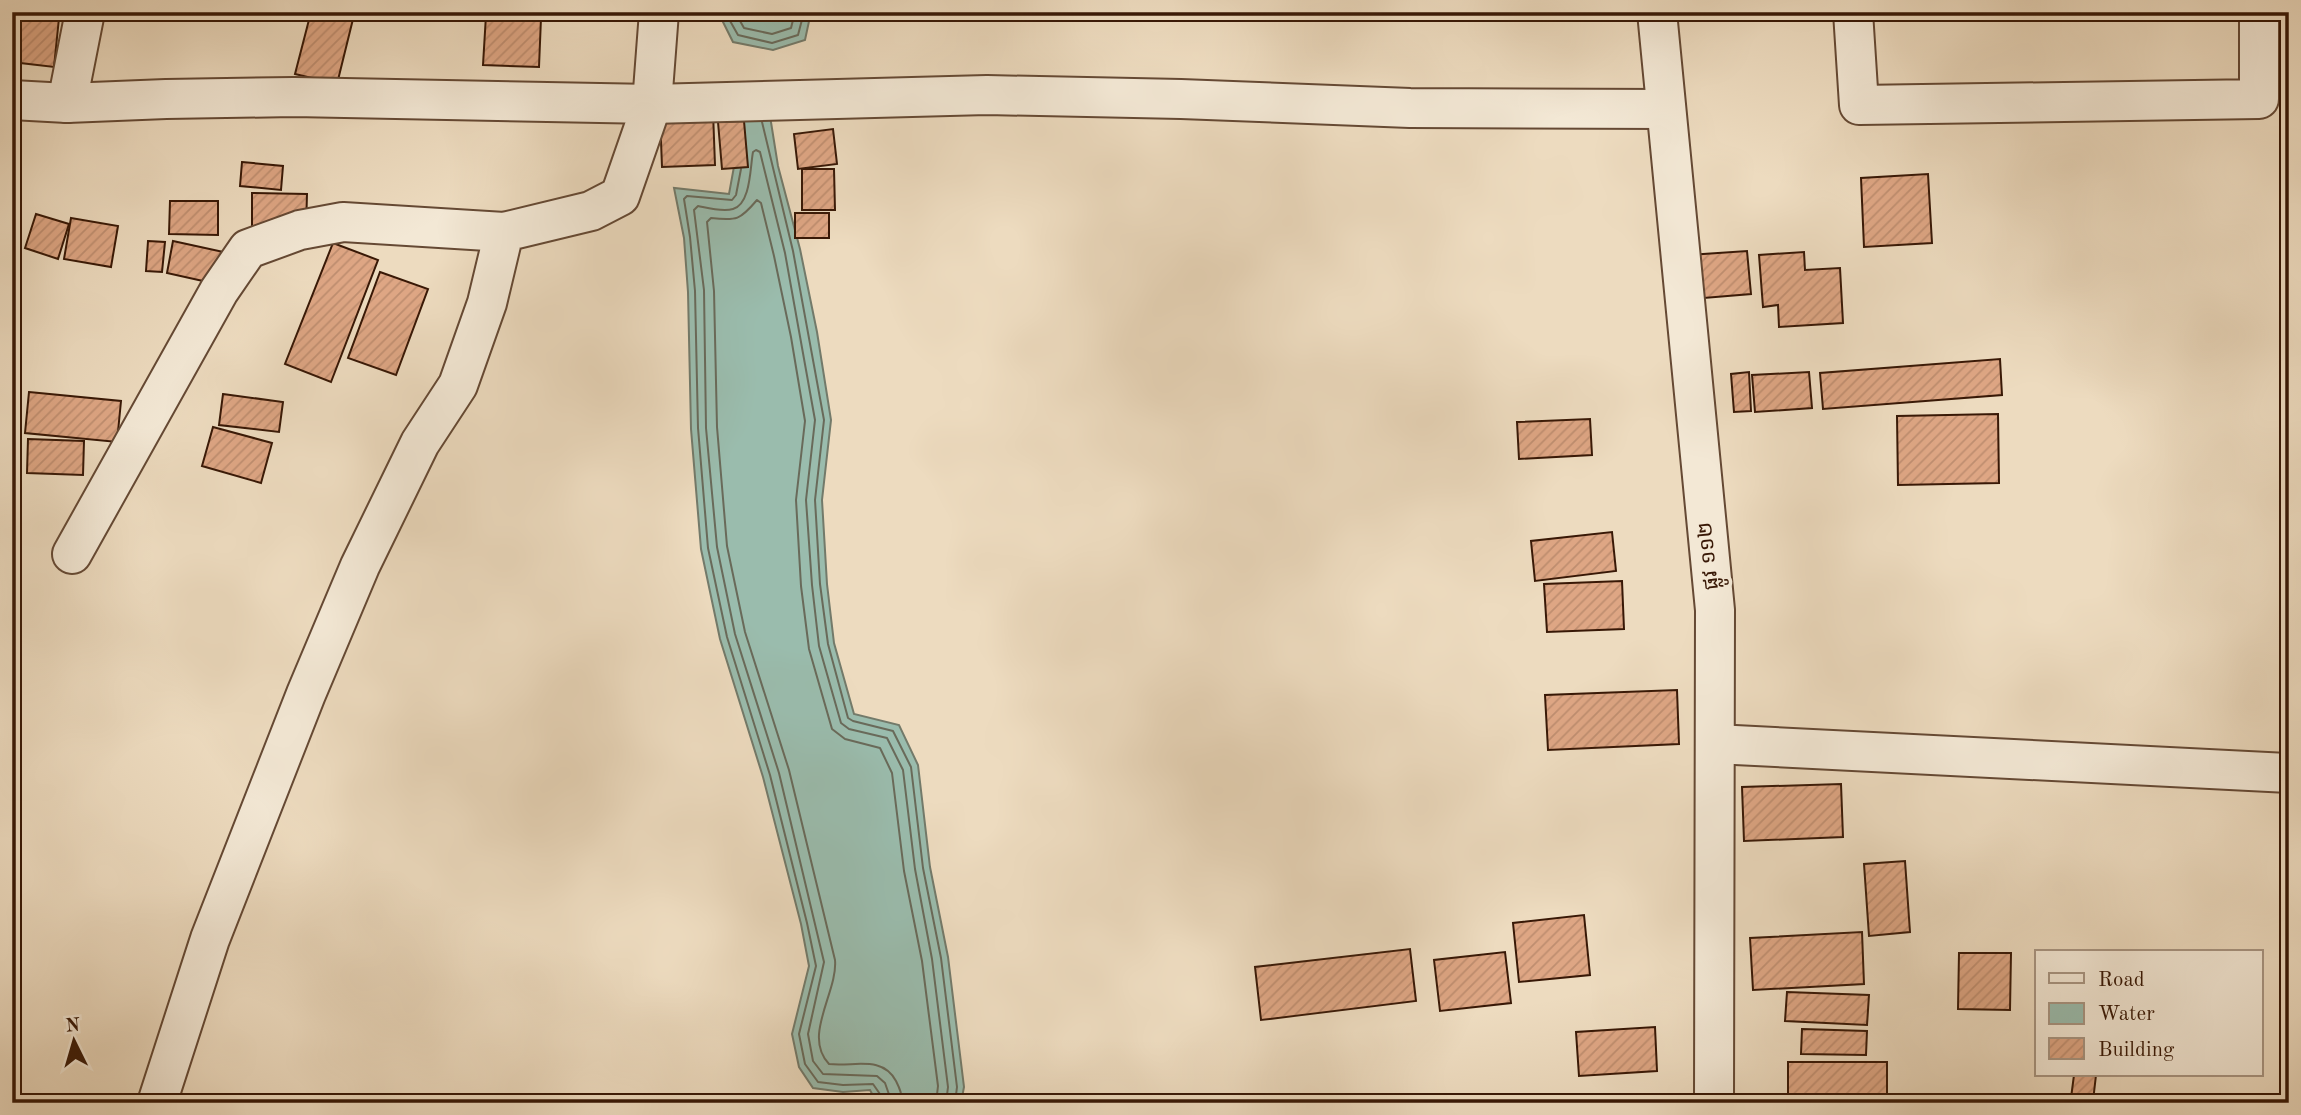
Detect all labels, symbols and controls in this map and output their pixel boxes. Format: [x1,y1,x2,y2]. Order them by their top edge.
street label: ផ្លូវ ១១២ [1695,520,1730,591]
legend [2035,950,2262,1076]
text: Road [2098,970,2145,991]
text: Water [2098,1004,2155,1025]
north arrow [38,1006,108,1076]
text: N [65,1016,81,1037]
text: Building [2098,1040,2175,1061]

